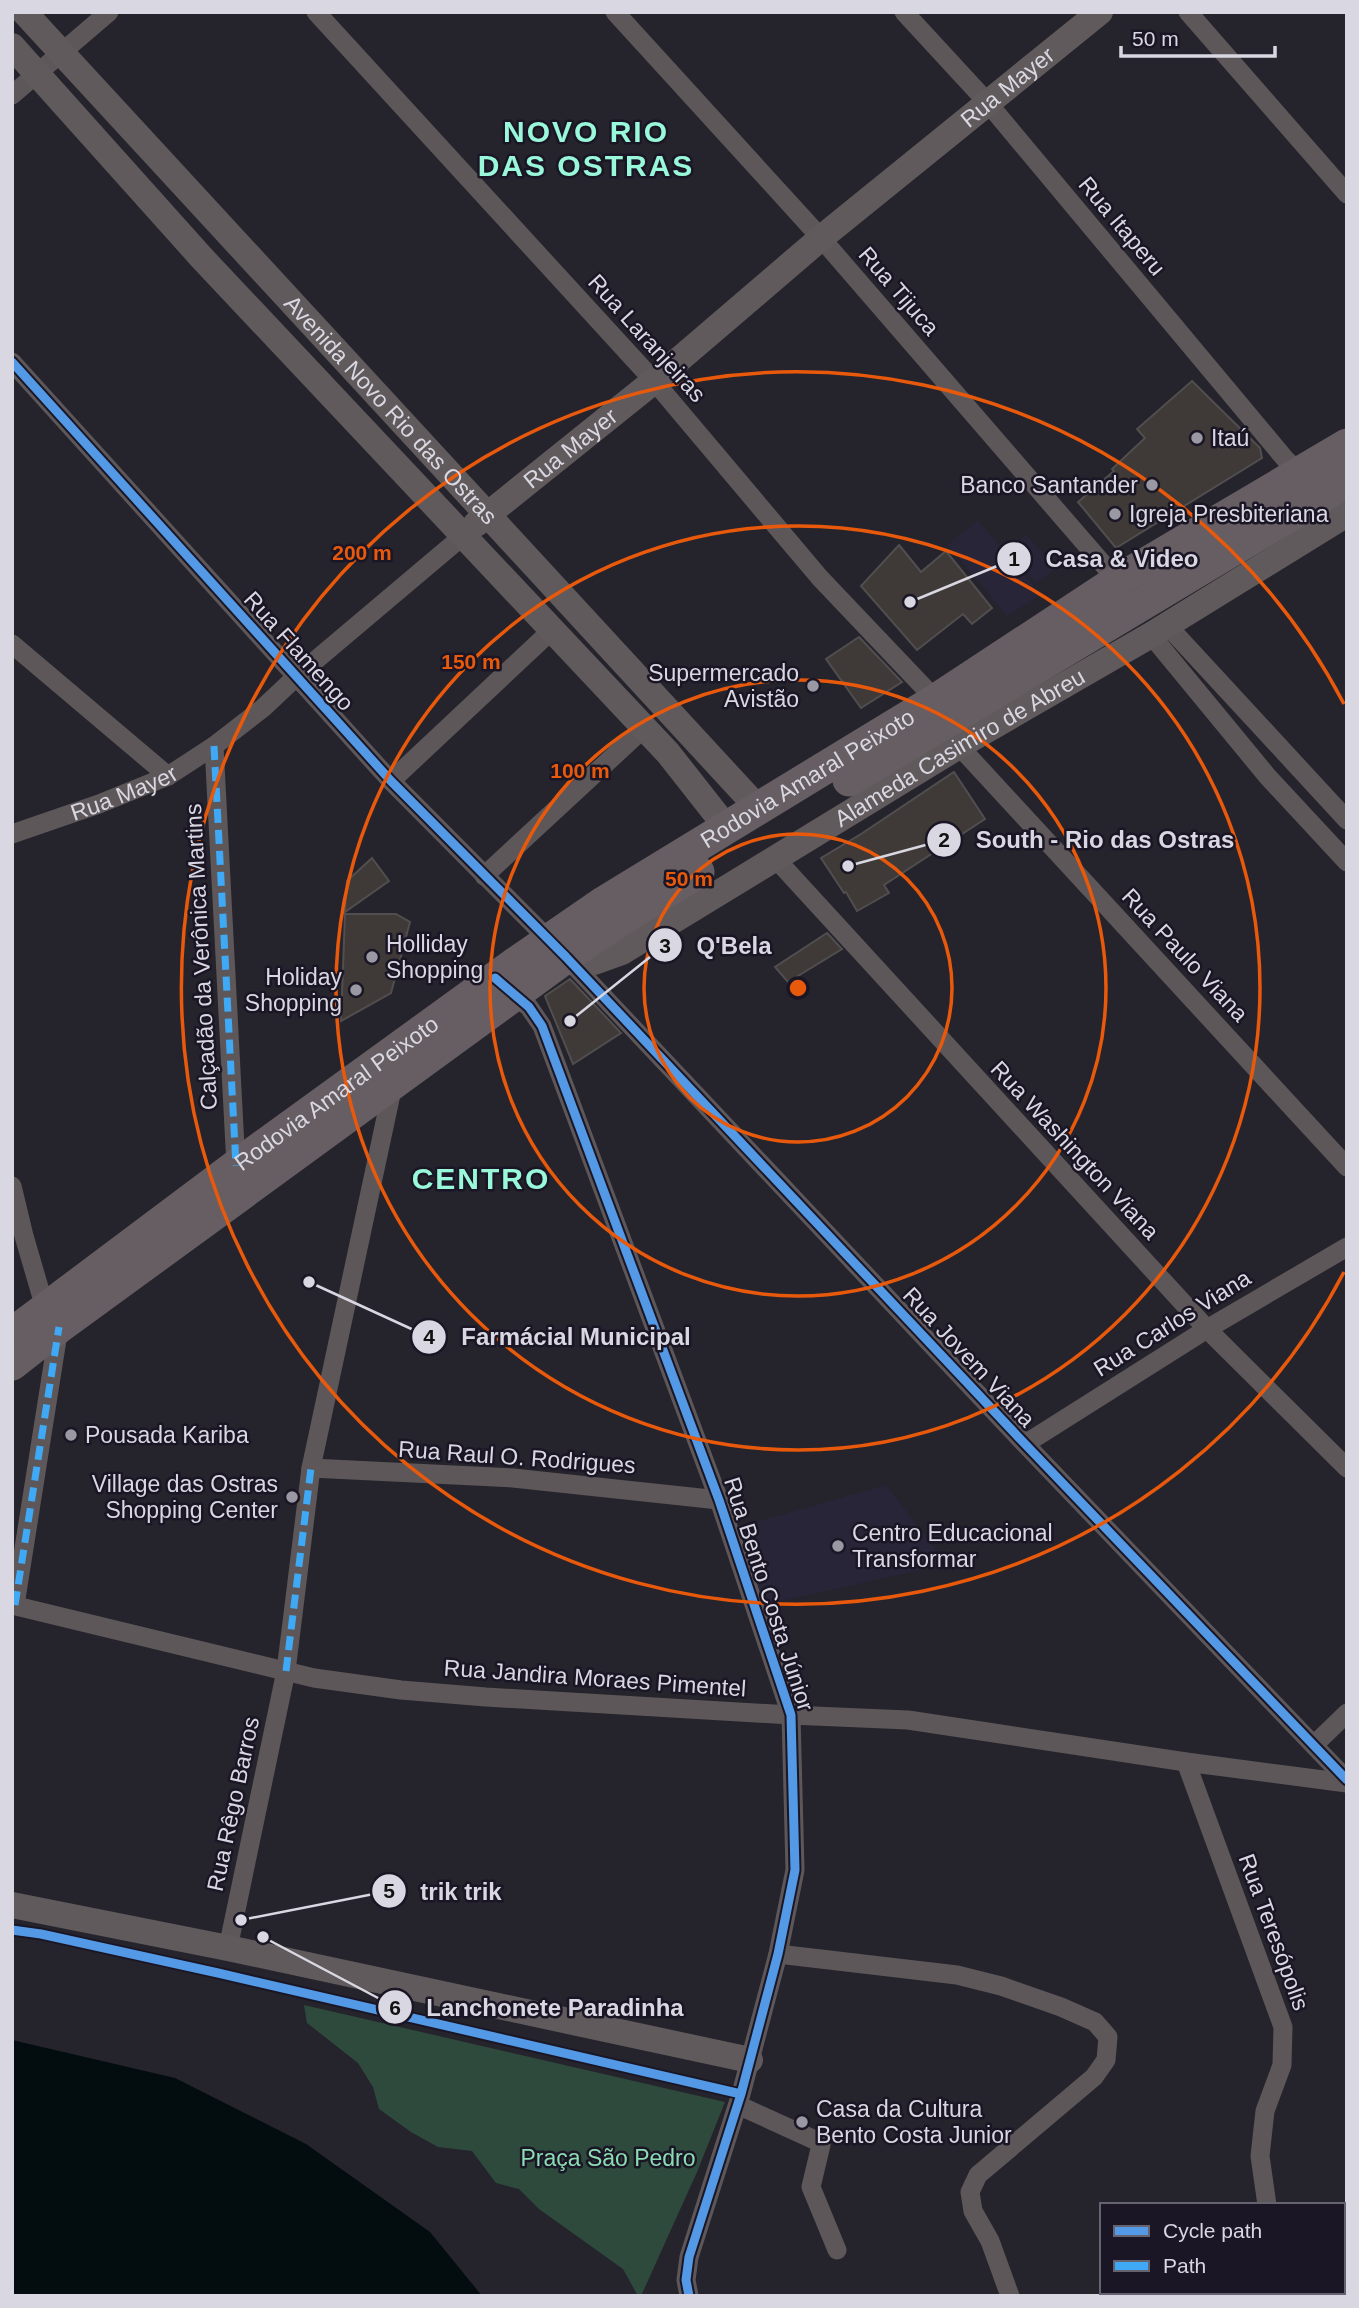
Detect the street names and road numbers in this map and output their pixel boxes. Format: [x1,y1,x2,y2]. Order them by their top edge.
street label: Rua Mayer [955,41,1060,133]
street label: Rua Itaperu [1073,172,1171,280]
street label: Rua Tijuca [854,241,945,341]
street label: Rua Laranjeiras [583,269,711,407]
street label: Avenida Novo Rio das Ostras [279,290,502,529]
street label: Rua Mayer [518,403,623,494]
street label: Rua Flamengo [239,586,359,716]
street label: Alameda Casimiro de Abreu [830,663,1089,832]
street label: Rodovia Amaral Peixoto [696,703,919,853]
street label: Rua Mayer [67,760,183,826]
street label: Calçadão da Verônica Martins [180,803,222,1111]
street label: Rua Paulo Viana [1117,883,1253,1027]
street label: Rodovia Amaral Peixoto [229,1011,443,1176]
street label: Rua Washington Viana [986,1056,1164,1245]
street label: Rua Carlos Viana [1089,1264,1255,1382]
street label: Rua Jovem Viana [898,1282,1040,1432]
street label: Rua Raul O. Rodrigues [397,1436,637,1478]
street label: Rua Bento Costa Júnior [719,1474,819,1714]
street label: Rua Jandira Moraes Pimentel [443,1654,747,1702]
street label: Rua Rêgo Barros [202,1714,264,1894]
street label: Rua Teresópolis [1234,1850,1314,2014]

